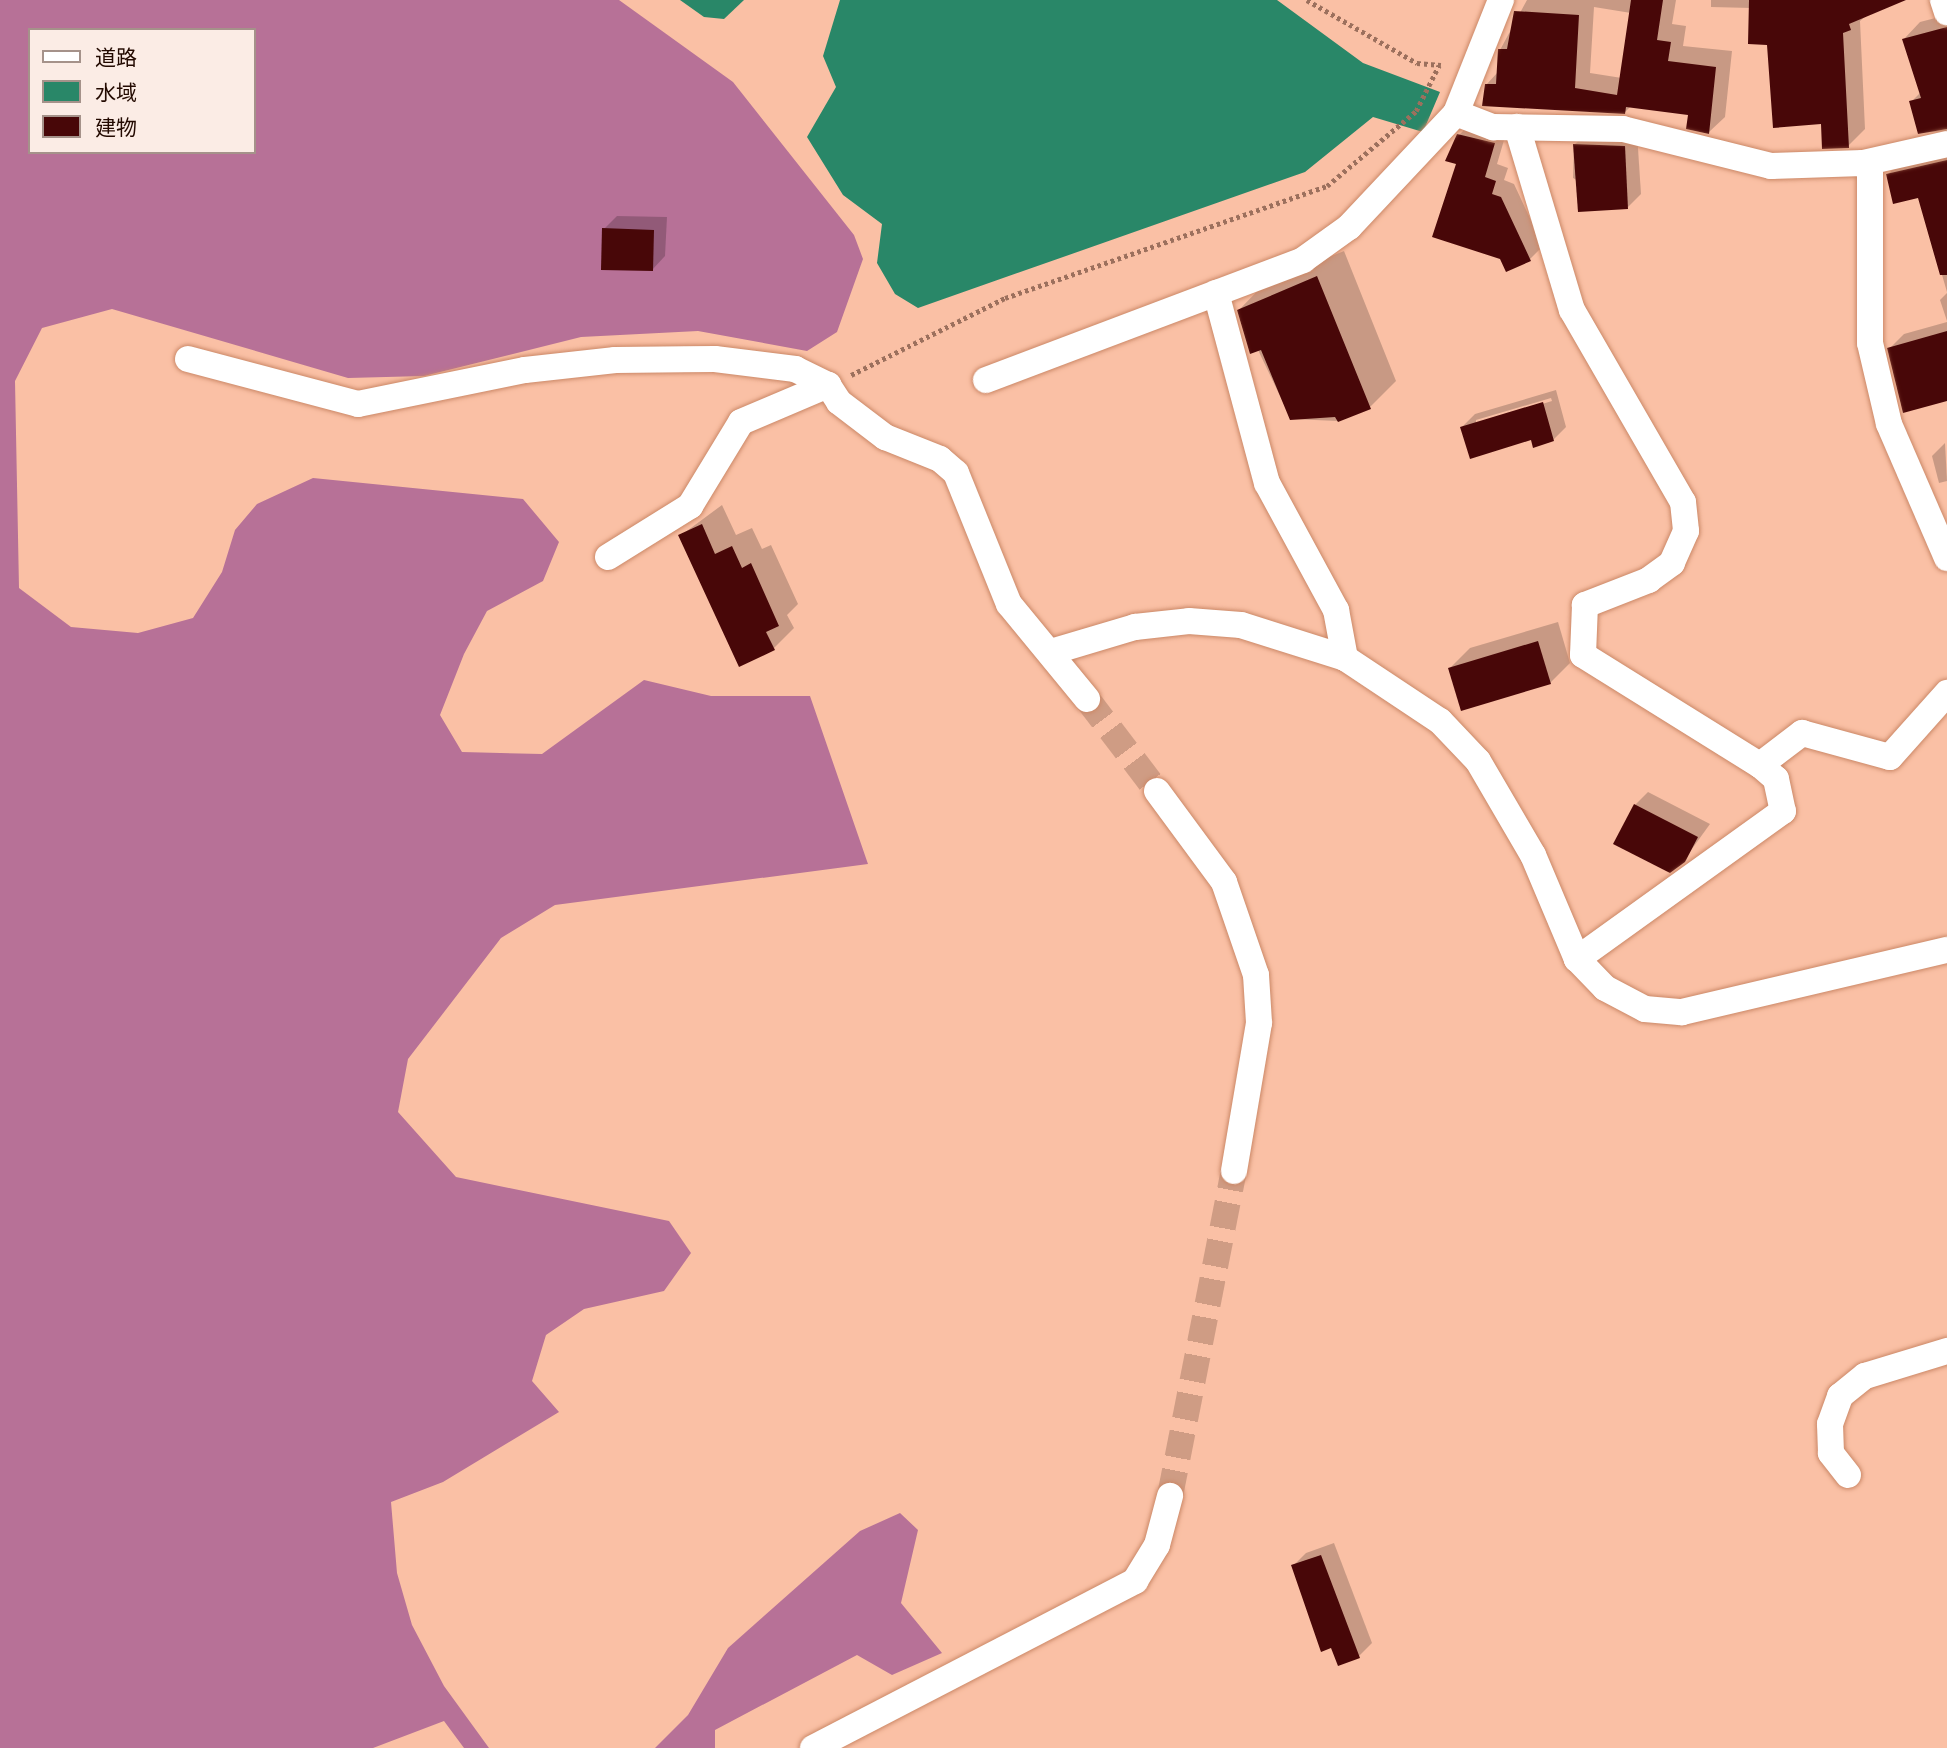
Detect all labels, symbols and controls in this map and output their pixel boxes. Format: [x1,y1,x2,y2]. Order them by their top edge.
legend [28,28,256,154]
text: 道路 [95,44,137,72]
text: 水域 [95,79,137,107]
text: 建物 [95,114,137,142]

